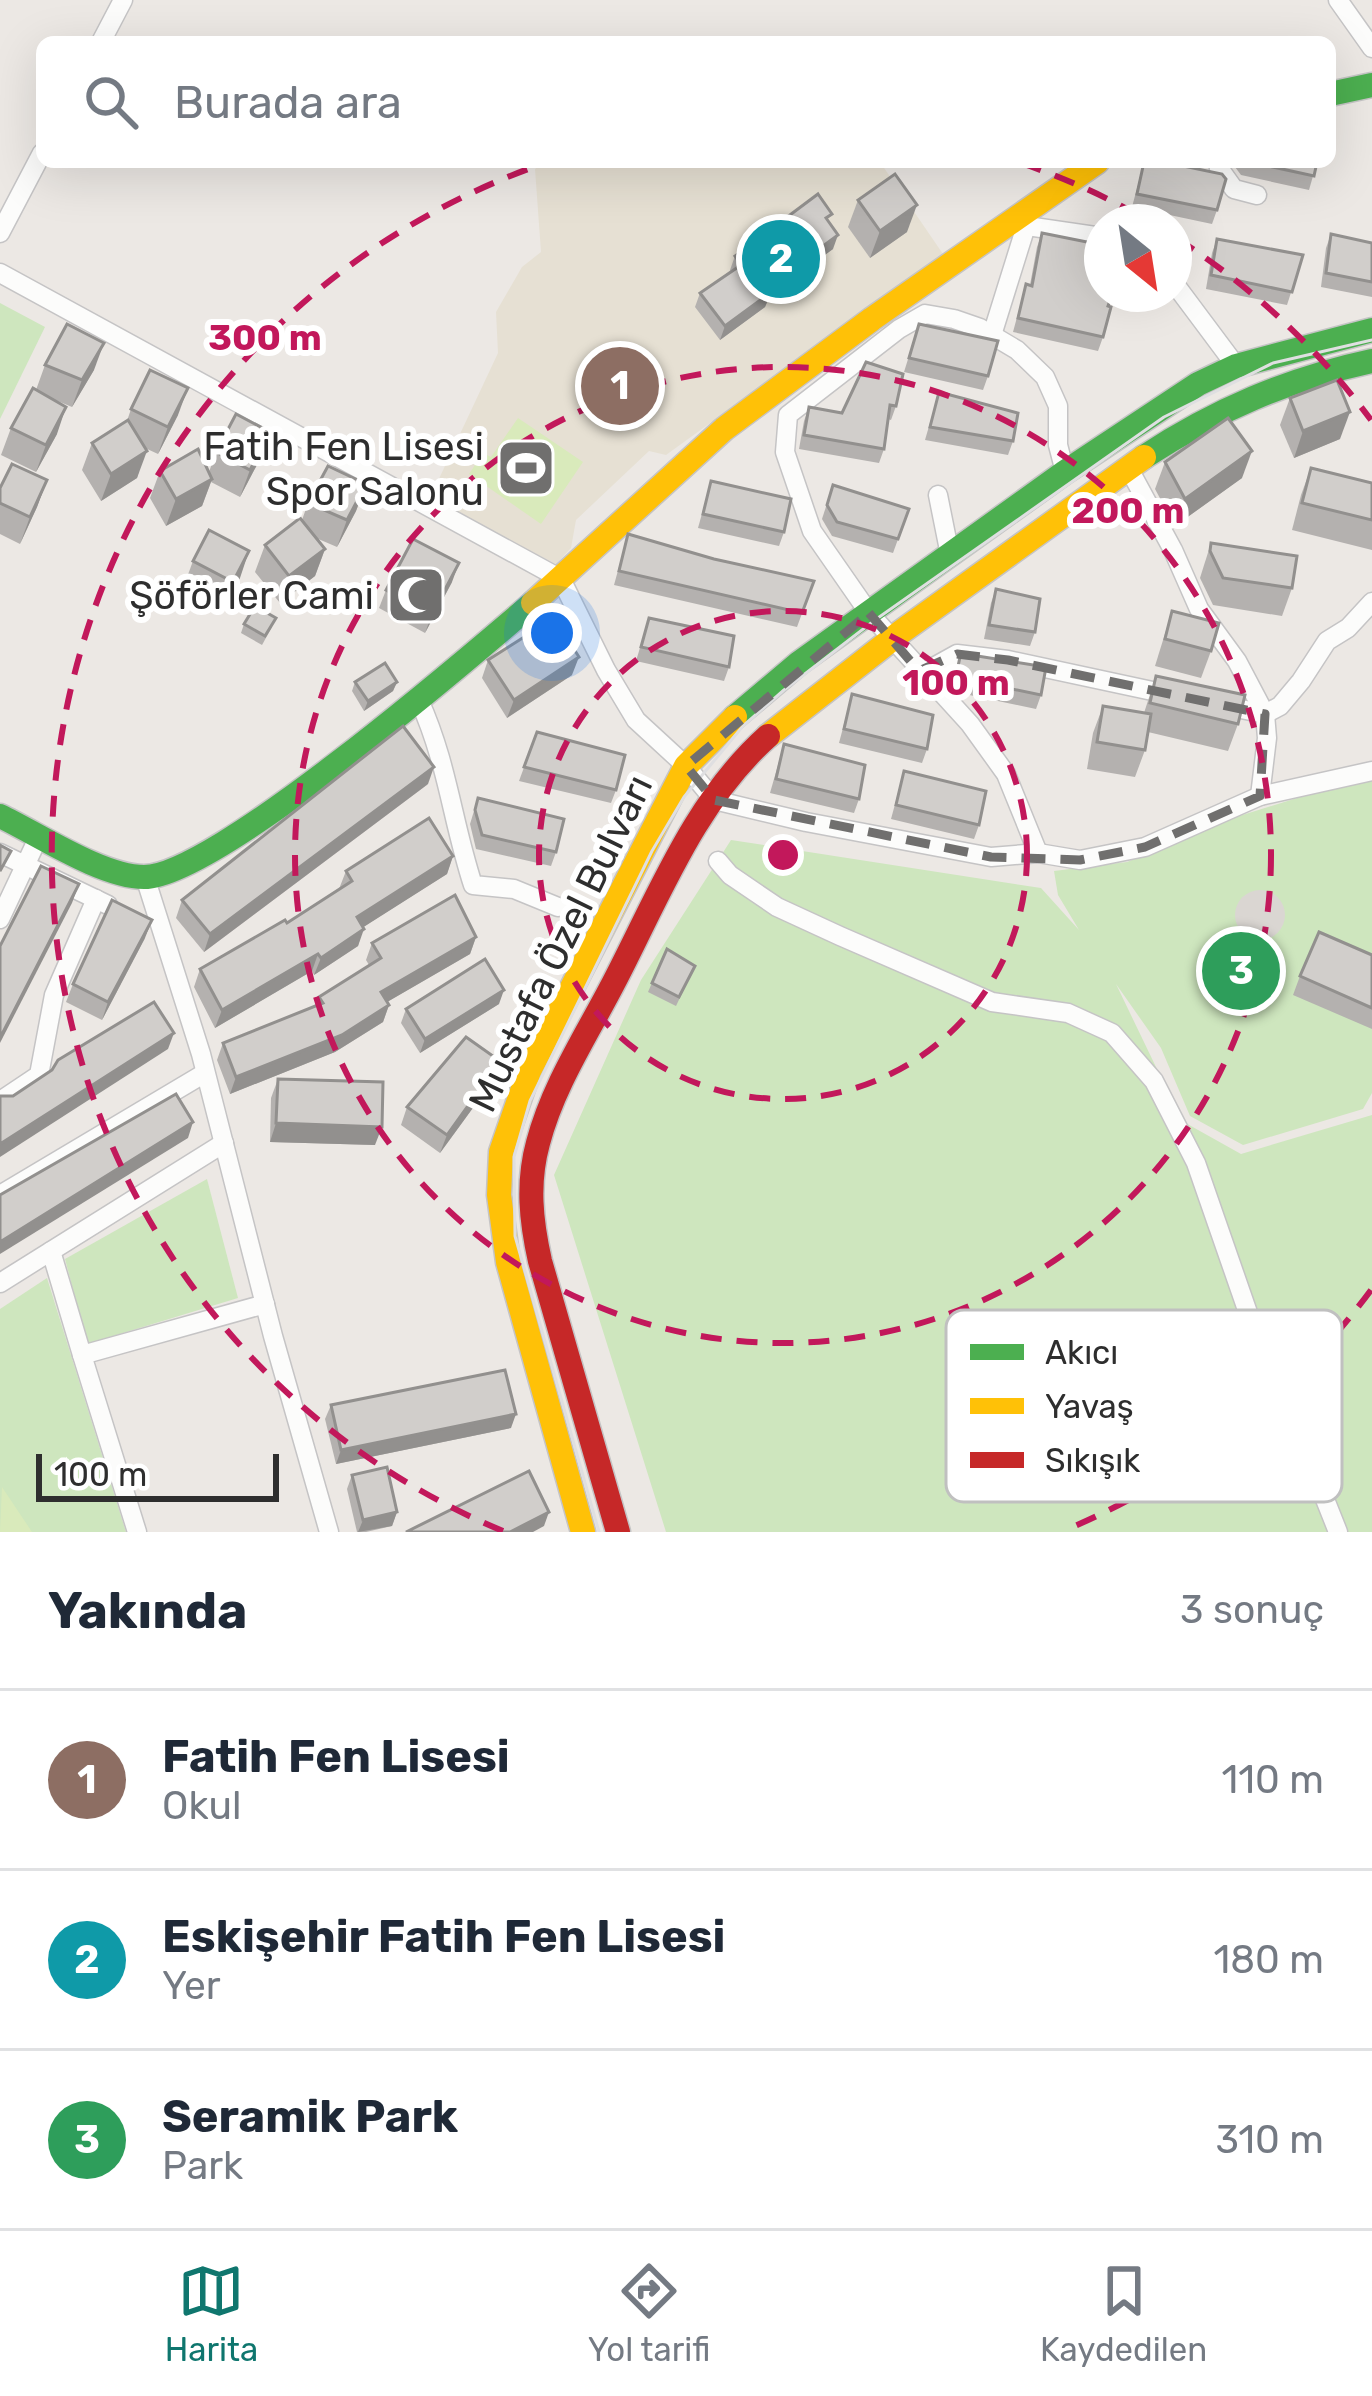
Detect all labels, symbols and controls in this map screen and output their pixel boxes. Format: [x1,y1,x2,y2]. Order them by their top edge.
search box [36,36,1336,168]
icon: search [78,69,144,135]
text: Burada ara [174,76,402,129]
north arrow [1084,204,1192,312]
pin: 2 [742,214,820,304]
text: 300 m [208,316,322,359]
pin: 1 [581,341,659,431]
place label: Fatih Fen Lisesi Spor Salonu [203,424,484,515]
sports icon: Fatih Fen Lisesi Spor Salonu [495,437,557,499]
text: 200 m [1071,489,1185,532]
mosque icon: Şöförler Cami [385,564,447,626]
place label: Şöförler Cami [129,573,374,619]
your location [522,603,582,663]
text: 100 m [902,661,1010,704]
street label: Mustafa Özel Bulvarı [459,767,662,1119]
centre of rings [762,834,804,876]
pin: 3 [1202,926,1280,1016]
legend [946,1310,1342,1502]
text: Akıcı [1045,1333,1118,1372]
text: Yavaş [1045,1387,1134,1426]
text: Sıkışık [1045,1441,1140,1480]
scale bar [36,1448,279,1501]
text: 100 m [54,1455,147,1494]
text: Yakında [48,1580,247,1641]
text: 3 sonuç [1180,1587,1324,1633]
text: Fatih Fen Lisesi [162,1730,510,1783]
text: 1 [77,1757,97,1803]
text: 110 m [1222,1757,1324,1803]
text: Okul [162,1783,241,1829]
text: Eskişehir Fatih Fen Lisesi [162,1910,725,1963]
text: 2 [74,1937,100,1983]
text: 180 m [1214,1937,1324,1983]
text: Yer [162,1963,221,2009]
text: Seramik Park [162,2090,458,2143]
text: 3 [74,2117,100,2163]
text: 310 m [1216,2117,1324,2163]
text: Park [162,2143,243,2189]
tab: Harita [165,2258,258,2369]
tab: Yol tarifi [588,2258,710,2369]
tab: Kaydedilen [1040,2258,1207,2369]

